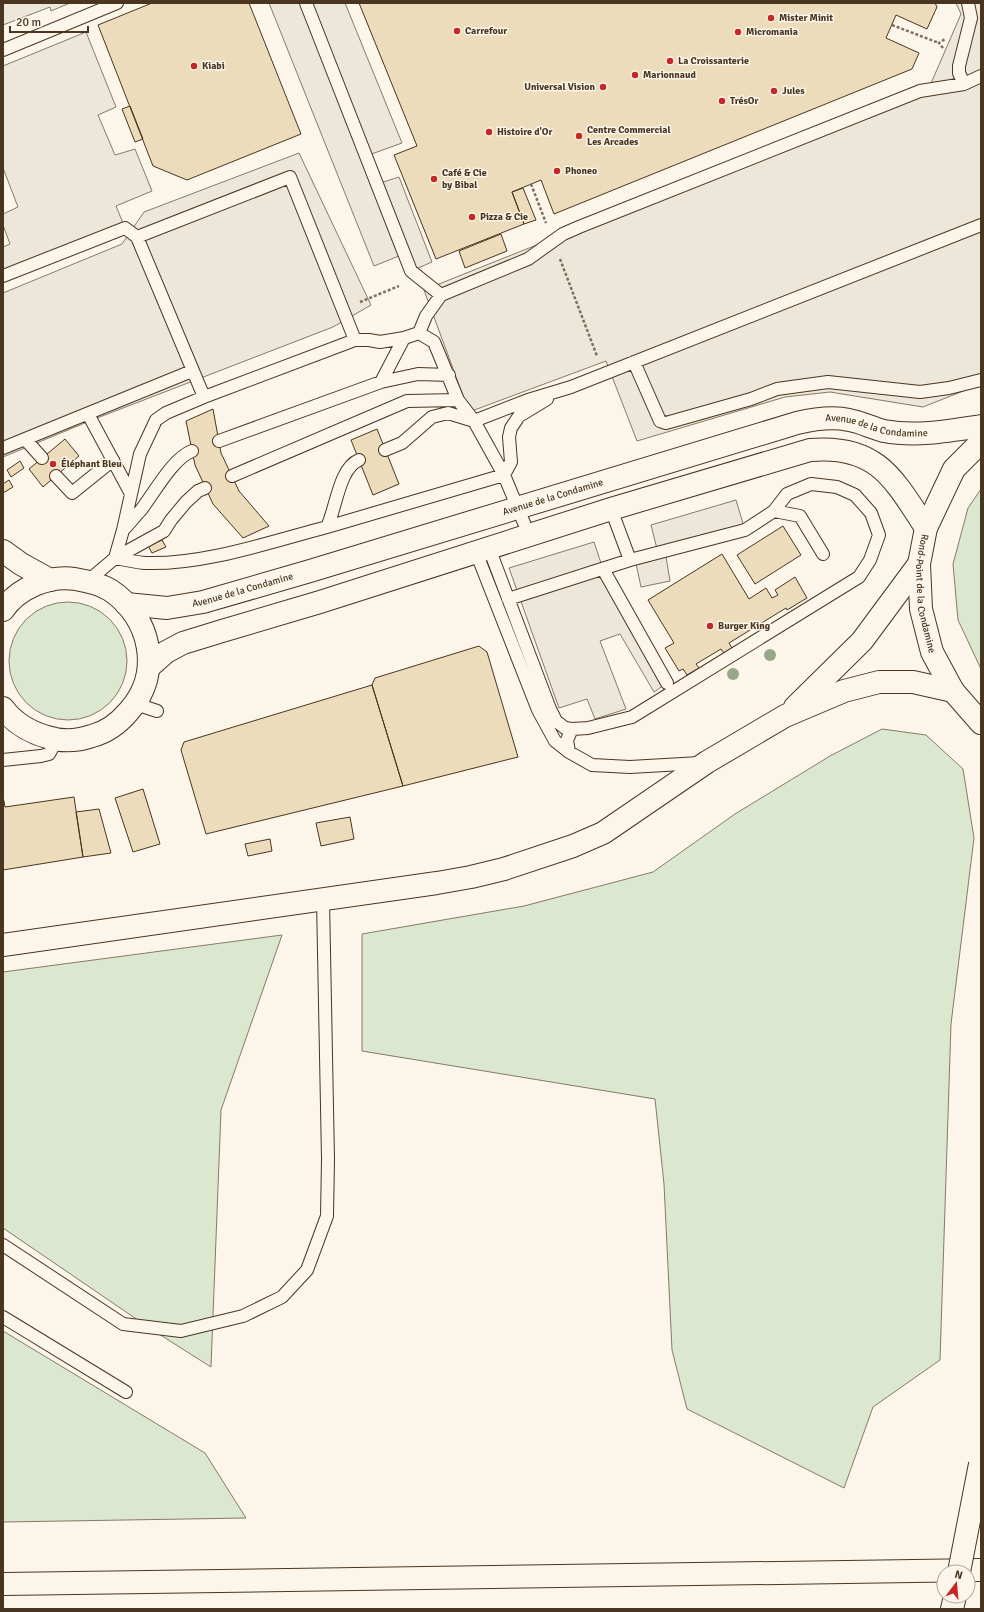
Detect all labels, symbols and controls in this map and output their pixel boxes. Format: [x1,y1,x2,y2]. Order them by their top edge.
scale bar [10,8,88,34]
place label: Mister Minit [779,12,833,24]
marker: Mister Minit [766,13,776,23]
text: 20 m [16,15,41,30]
place label: Carrefour [465,25,507,37]
marker: Carrefour [452,26,462,36]
place label: Micromania [746,26,798,38]
marker: Micromania [733,27,743,37]
place label: La Croissanterie [678,55,749,67]
marker: La Croissanterie [665,56,675,66]
place label: Kiabi [202,60,225,72]
marker: Kiabi [189,61,199,71]
place label: Marionnaud [643,69,696,81]
marker: Marionnaud [630,70,640,80]
place label: Universal Vision [524,81,596,93]
marker: Universal Vision [598,82,608,92]
place label: Jules [782,85,805,97]
marker: Jules [769,86,779,96]
place label: TrésOr [730,95,759,107]
marker: TrésOr [717,96,727,106]
place label: Centre Commercial Les Arcades [587,124,671,148]
place label: Histoire d'Or [497,126,552,138]
marker: Histoire d'Or [484,127,494,137]
marker: Centre Commercial Les Arcades [574,131,584,141]
place label: Phoneo [565,165,597,177]
marker: Phoneo [552,166,562,176]
place label: Café & Cie by Bibal [442,167,487,191]
marker: Café & Cie by Bibal [429,174,439,184]
place label: Pizza & Cie [480,211,528,223]
marker: Pizza & Cie [467,212,477,222]
street label: Avenue de la Condamine [825,412,928,440]
place label: Éléphant Bleu [61,457,122,470]
marker: Éléphant Bleu [48,459,58,469]
street label: Avenue de la Condamine [501,476,605,518]
street label: Rond-Point de la Condamine [913,533,938,654]
street label: Avenue de la Condamine [191,570,295,610]
place label: Burger King [718,620,771,632]
marker: Burger King [705,621,715,631]
north arrow [936,1564,976,1604]
text: N [953,1568,964,1582]

